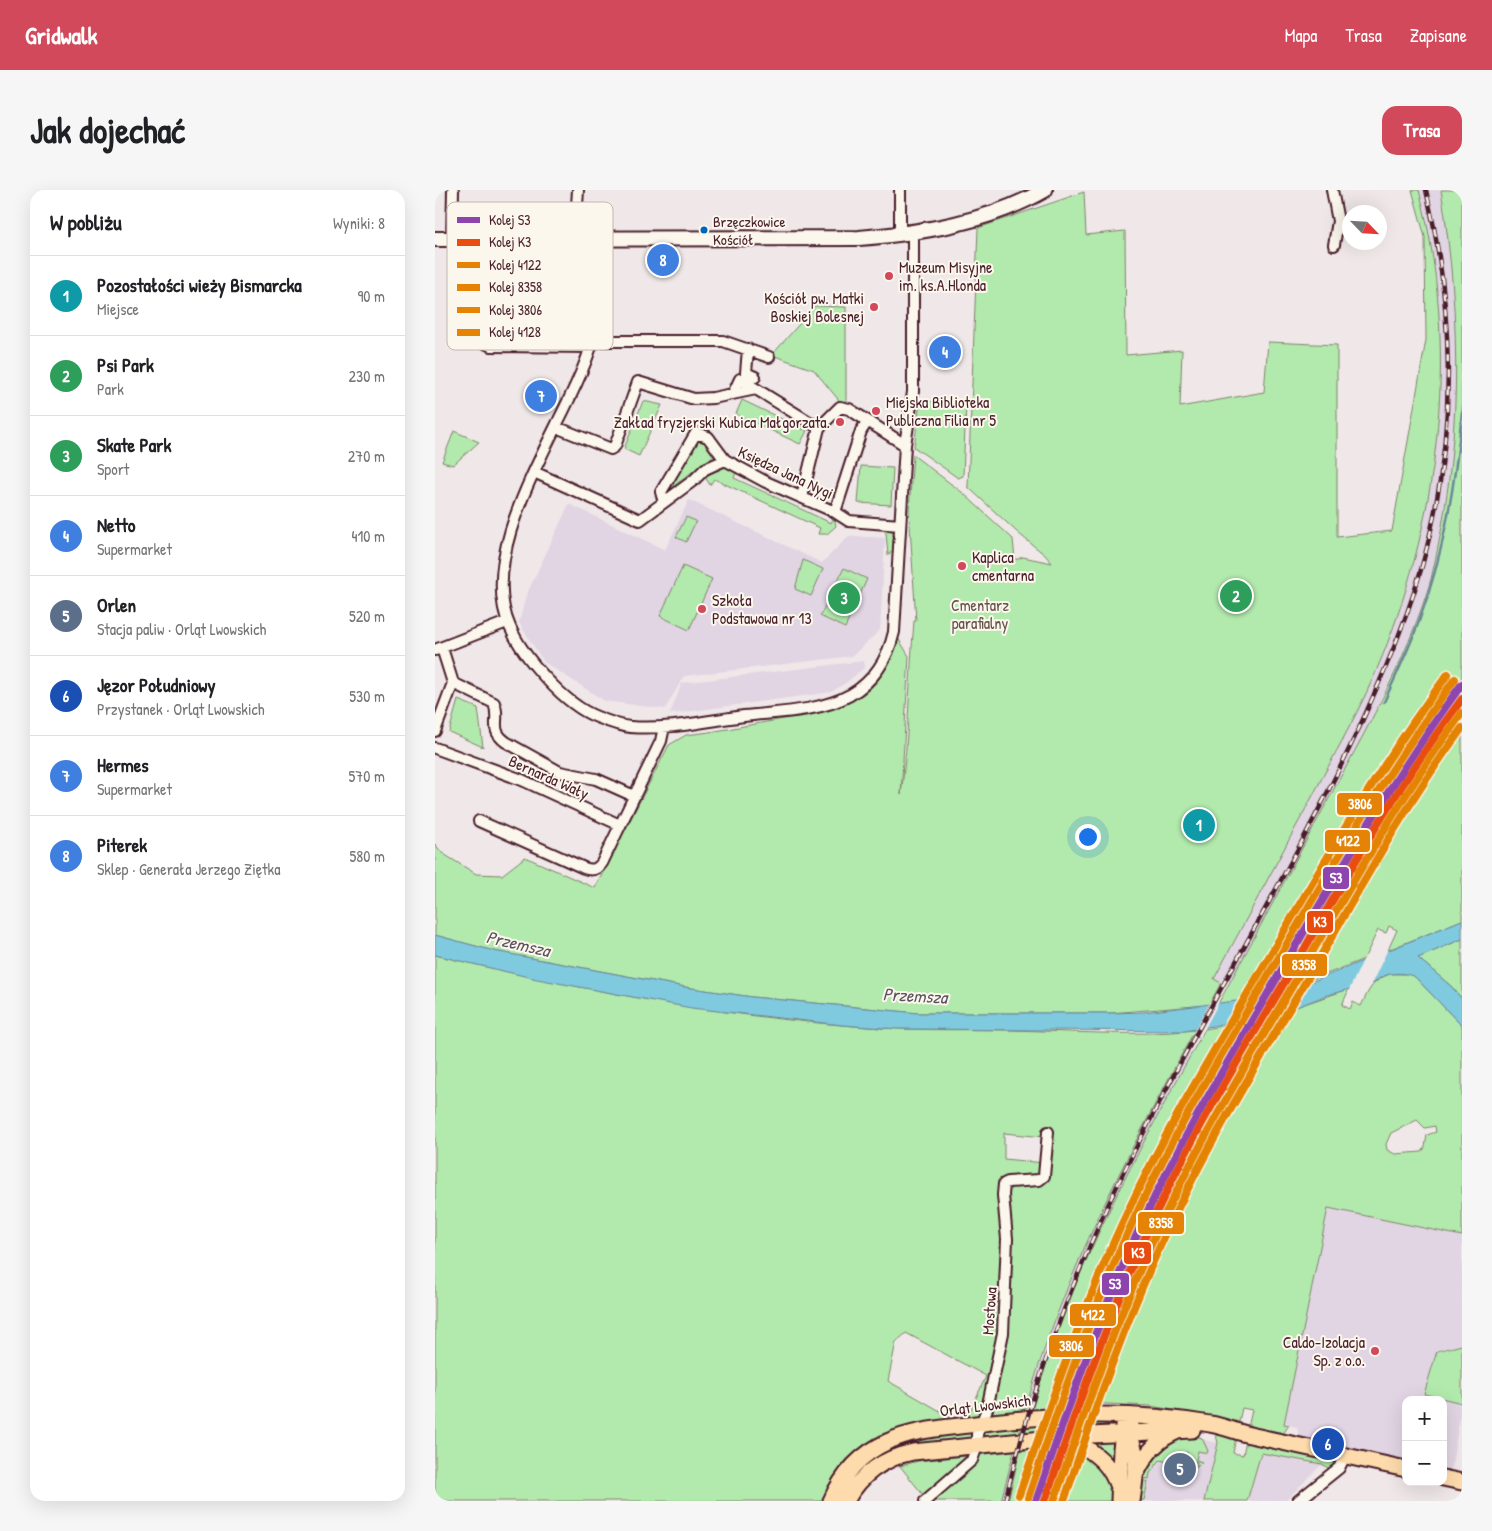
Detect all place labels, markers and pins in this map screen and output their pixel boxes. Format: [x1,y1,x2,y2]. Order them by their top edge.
place label: Brzęczkowice Kościół [713,211,785,250]
marker: Brzęczkowice Kościół [699,225,709,235]
pin: 8 [647,241,679,279]
place label: Muzeum Misyjne im. ks.A.Hlonda [899,256,993,296]
marker: Muzeum Misyjne im. ks.A.Hlonda [883,270,895,282]
place label: Kościół pw. Matki Boskiej Bolesnej [764,287,864,327]
marker: Kościół pw. Matki Boskiej Bolesnej [868,301,880,313]
pin: 4 [929,333,961,371]
pin: 7 [525,377,557,415]
place label: Miejska Biblioteka Publiczna Filia nr 5 [886,391,996,431]
marker: Miejska Biblioteka Publiczna Filia nr 5 [870,405,882,417]
place label: Zakład fryzjerski Kubica Małgorzata. [614,411,830,433]
marker: Zakład fryzjerski Kubica Małgorzata. [834,416,846,428]
place label: Kaplica cmentarna [972,546,1034,586]
marker: Kaplica cmentarna [956,560,968,572]
pin: 2 [1220,577,1252,615]
pin: 3 [828,579,860,617]
place label: Szkoła Podstawowa nr 13 [712,589,812,629]
marker: Szkoła Podstawowa nr 13 [696,603,708,615]
pin: 1 [1183,806,1215,844]
place label: Caldo-Izolacja Sp. z o.o. [1283,1331,1365,1371]
marker: Caldo-Izolacja Sp. z o.o. [1369,1345,1381,1357]
pin: 6 [1312,1425,1344,1463]
pin: 5 [1164,1450,1196,1488]

